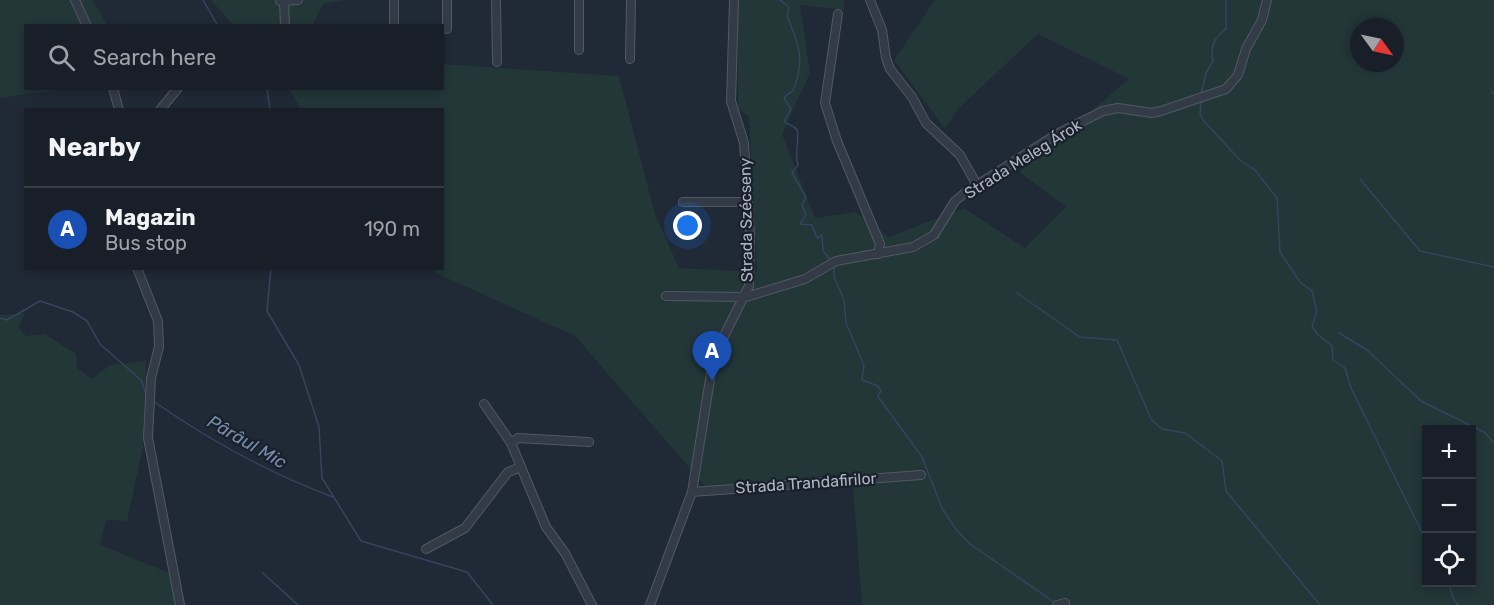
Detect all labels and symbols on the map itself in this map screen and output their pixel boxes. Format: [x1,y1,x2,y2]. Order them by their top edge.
north arrow [1350,18,1404,72]
street label: Strada Meleg Árok [961,115,1086,203]
street label: Strada Szécseny [735,157,757,282]
your location [673,211,702,240]
pin: A [692,332,732,381]
water label: Pârâul Mic [203,410,291,474]
street label: Strada Trandafirilor [735,469,877,497]

